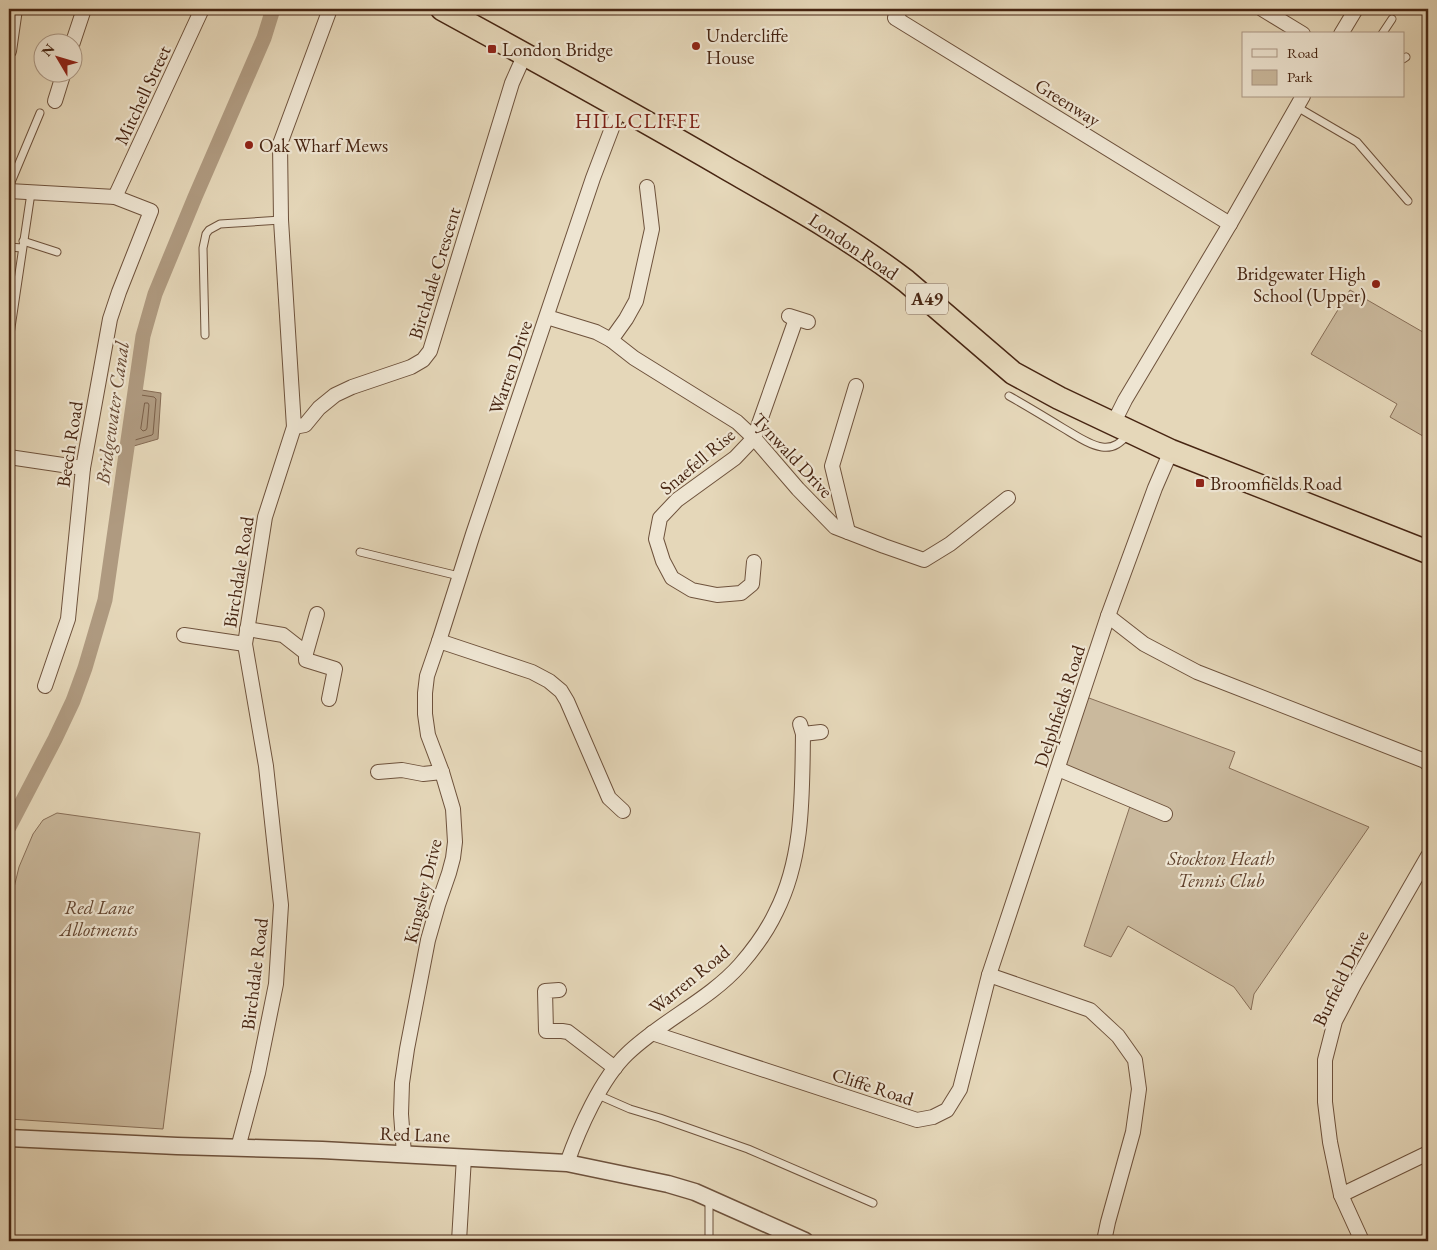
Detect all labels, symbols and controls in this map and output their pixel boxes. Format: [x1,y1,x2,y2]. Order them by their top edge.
place label: Undercliffe House [706,23,788,70]
north arrow [32,32,82,82]
legend [1242,32,1404,98]
place label: London Bridge [502,37,613,62]
text: N [37,39,59,60]
marker: Undercliffe House [690,40,702,52]
street label: Mitchell Street [108,41,176,149]
marker: London Bridge [486,43,498,55]
text: Road [1287,43,1319,62]
text: Park [1287,67,1314,86]
street label: Greenway [1030,73,1106,133]
district label: HILLCLIFFE [575,107,701,134]
place label: Oak Wharf Mews [259,133,388,158]
marker: Oak Wharf Mews [243,139,255,151]
street label: Birchdale Crescent [403,204,466,342]
street label: London Road [804,207,904,286]
place label: Bridgewater High School (Upper) [1237,261,1366,308]
marker: Bridgewater High School (Upper) [1370,278,1382,290]
road number: A49 [906,284,948,314]
street label: Warren Drive [483,317,538,417]
water label: Bridgewater Canal [89,339,135,487]
street label: Beech Road [50,399,89,489]
street label: Tynwald Drive [747,407,838,503]
street label: Snaefell Rise [654,422,740,500]
place label: Broomfields Road [1210,471,1343,496]
marker: Broomfields Road [1194,477,1206,489]
street label: Birchdale Road [217,514,260,630]
street label: Delphfields Road [1028,642,1091,770]
street label: Kingsley Drive [397,836,448,946]
park label: Stockton Heath Tennis Club [1167,846,1274,893]
park label: Red Lane Allotments [58,895,139,942]
street label: Birchdale Road [235,916,274,1031]
street label: Burfield Drive [1307,926,1374,1030]
street label: Warren Road [644,939,735,1020]
street label: Cliffe Road [829,1062,917,1111]
street label: Red Lane [379,1121,451,1148]

